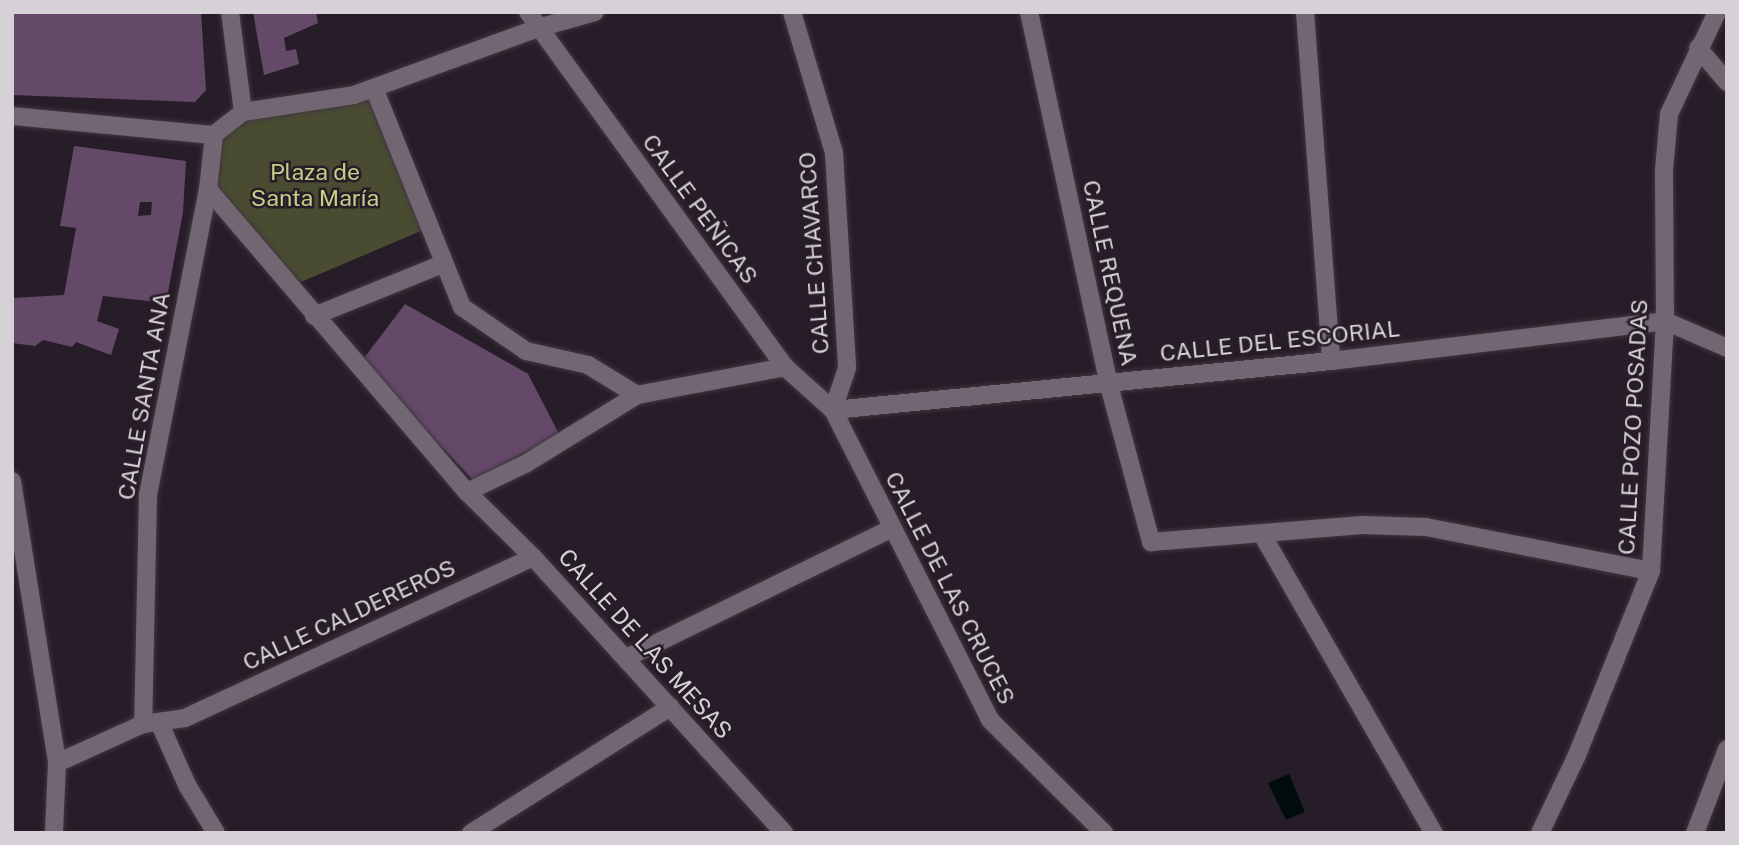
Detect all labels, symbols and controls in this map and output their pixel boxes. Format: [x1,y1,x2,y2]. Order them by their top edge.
street label: CALLE PEÑICAS [636,129,764,289]
street label: CALLE CHAVARCO [793,151,835,355]
park label: Plaza de Santa María [251,158,379,212]
street label: CALLE REQUENA [1077,178,1143,368]
street label: CALLE SANTA ANA [112,290,176,502]
street label: CALLE POZO POSADAS [1613,298,1653,556]
street label: CALLE DEL ESCORIAL [1159,315,1401,367]
street label: CALLE DE LAS CRUCES [879,467,1021,709]
street label: CALLE DE LAS MESAS [552,543,738,745]
street label: CALLE CALDEREROS [238,554,460,676]

